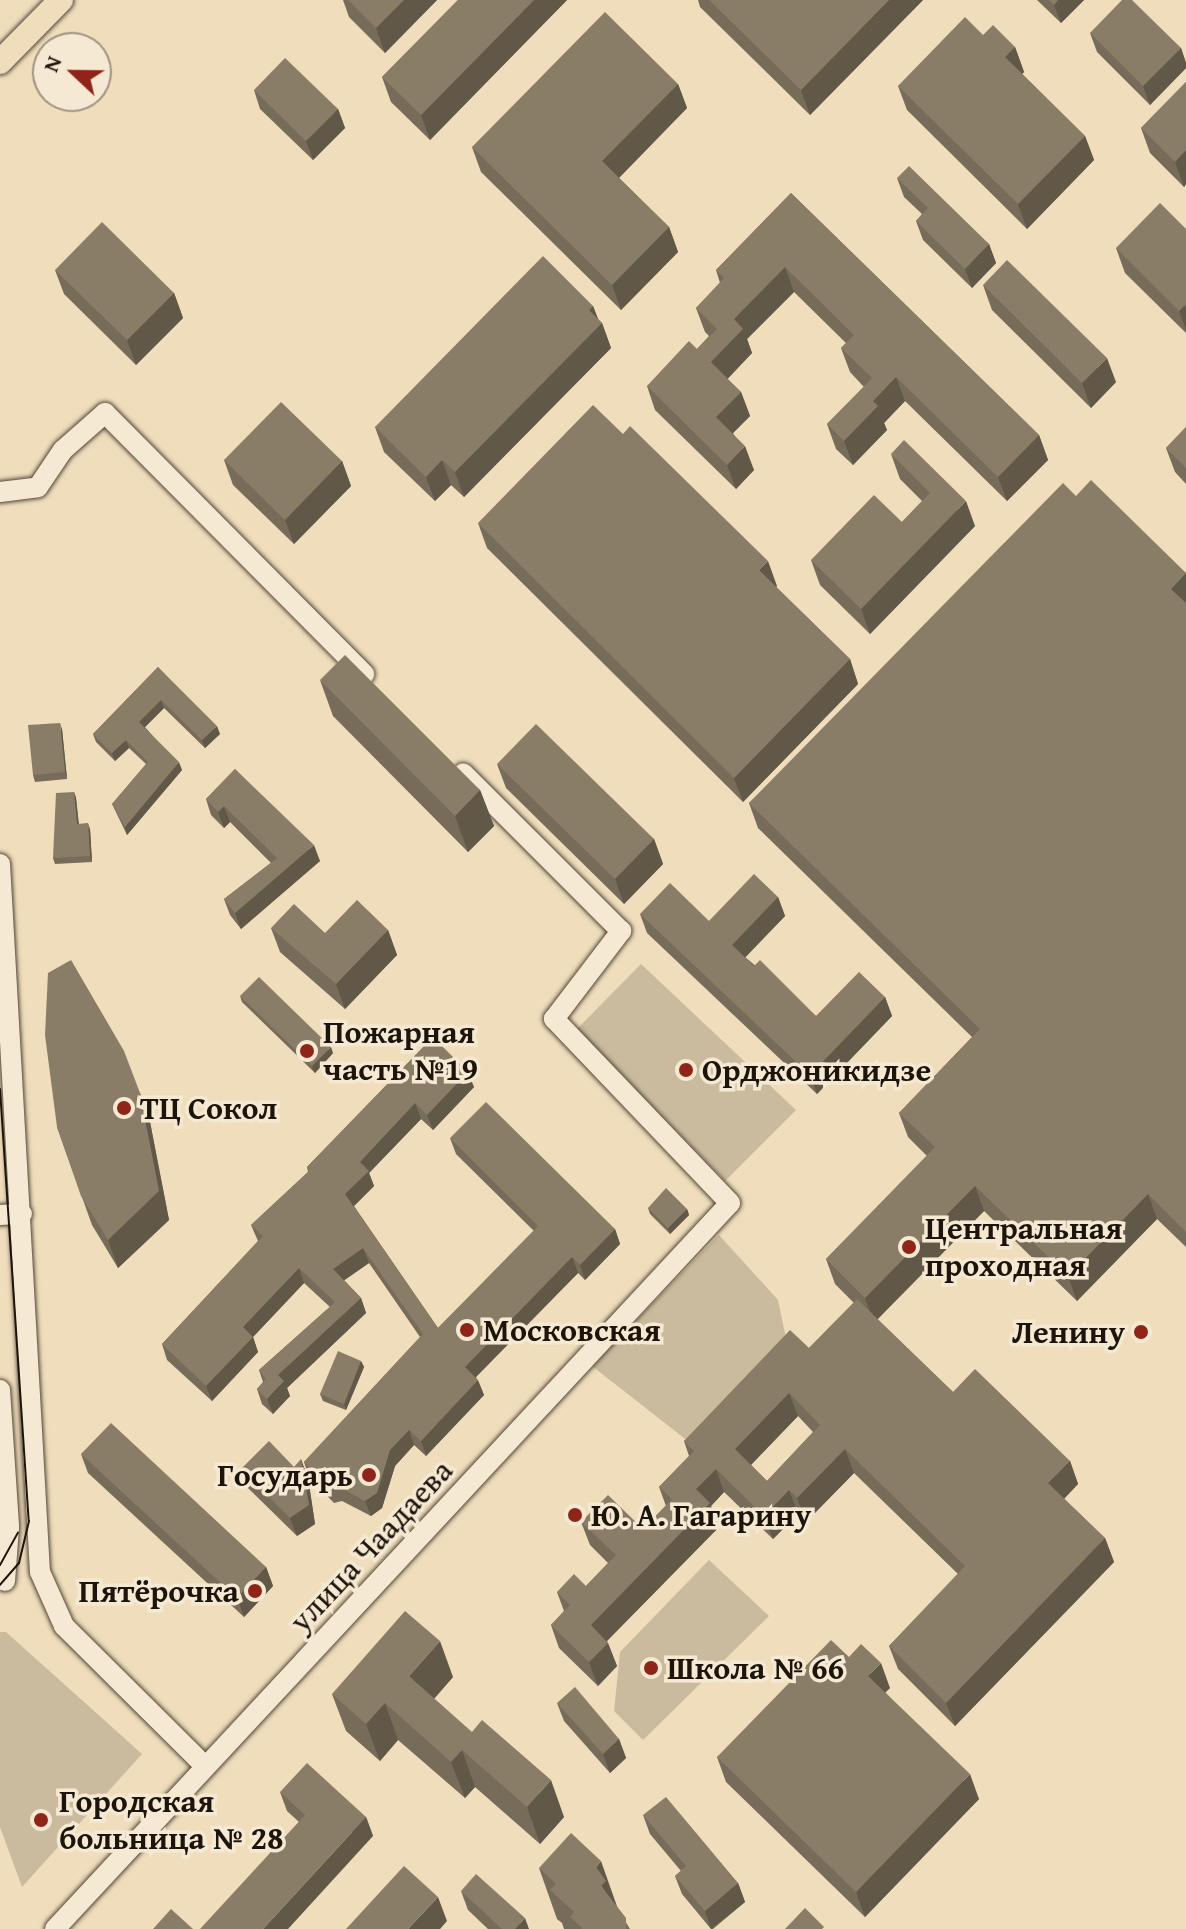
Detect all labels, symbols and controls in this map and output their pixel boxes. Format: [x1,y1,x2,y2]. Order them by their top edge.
north arrow [32,32,112,112]
text: N [34,51,69,77]
place label: Пожарная часть №19 [323,1014,478,1089]
marker: Пожарная часть №19 [298,1042,316,1060]
place label: Орджоникидзе [702,1051,931,1089]
marker: Орджоникидзе [677,1061,695,1079]
place label: ТЦ Сокол [140,1089,277,1127]
marker: ТЦ Сокол [115,1099,133,1117]
place label: Центральная проходная [925,1210,1122,1285]
marker: Центральная проходная [900,1238,918,1256]
place label: Московская [483,1311,661,1349]
place label: Ленину [1012,1313,1125,1351]
marker: Московская [458,1321,476,1339]
marker: Ленину [1132,1323,1150,1341]
street label: улица Чаадаева [281,1452,461,1640]
place label: Государь [217,1456,353,1494]
marker: Государь [360,1466,378,1484]
place label: Ю. А. Гагарину [591,1496,811,1534]
marker: Ю. А. Гагарину [566,1506,584,1524]
place label: Пятёрочка [79,1572,239,1610]
marker: Пятёрочка [246,1582,264,1600]
place label: Школа № 66 [667,1649,844,1687]
marker: Школа № 66 [642,1659,660,1677]
place label: Городская больница № 28 [59,1783,284,1858]
marker: Городская больница № 28 [30,1809,52,1831]

